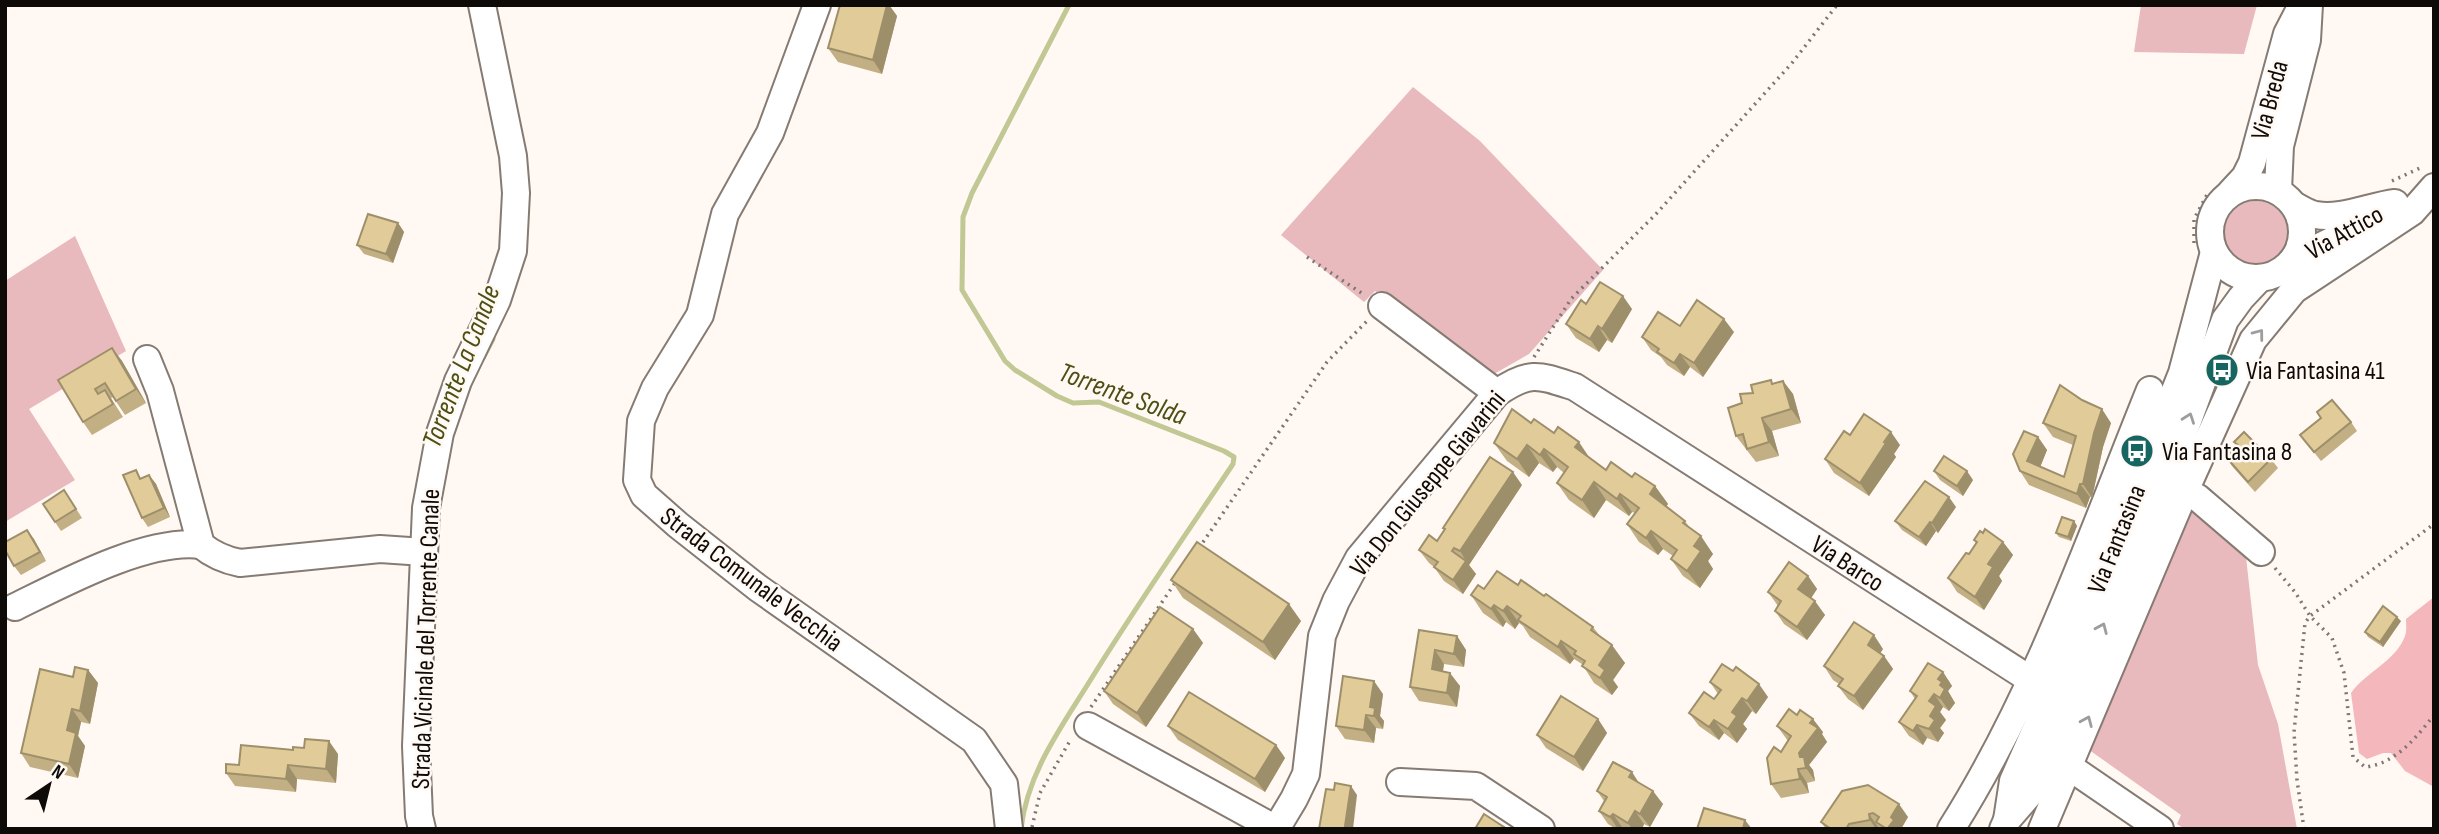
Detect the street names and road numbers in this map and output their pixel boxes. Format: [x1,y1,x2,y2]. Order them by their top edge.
street label: Via Breda [2245,57,2296,143]
street label: Via Attico [2301,199,2389,267]
street label: Via Don Giuseppe Giavarini [1344,385,1513,583]
street label: Via Fantasina [2082,481,2153,598]
street label: Strada Vicinale del Torrente Canale [406,488,447,790]
street label: Strada Comunale Vecchia [654,501,848,659]
street label: Via Barco [1805,529,1889,599]

